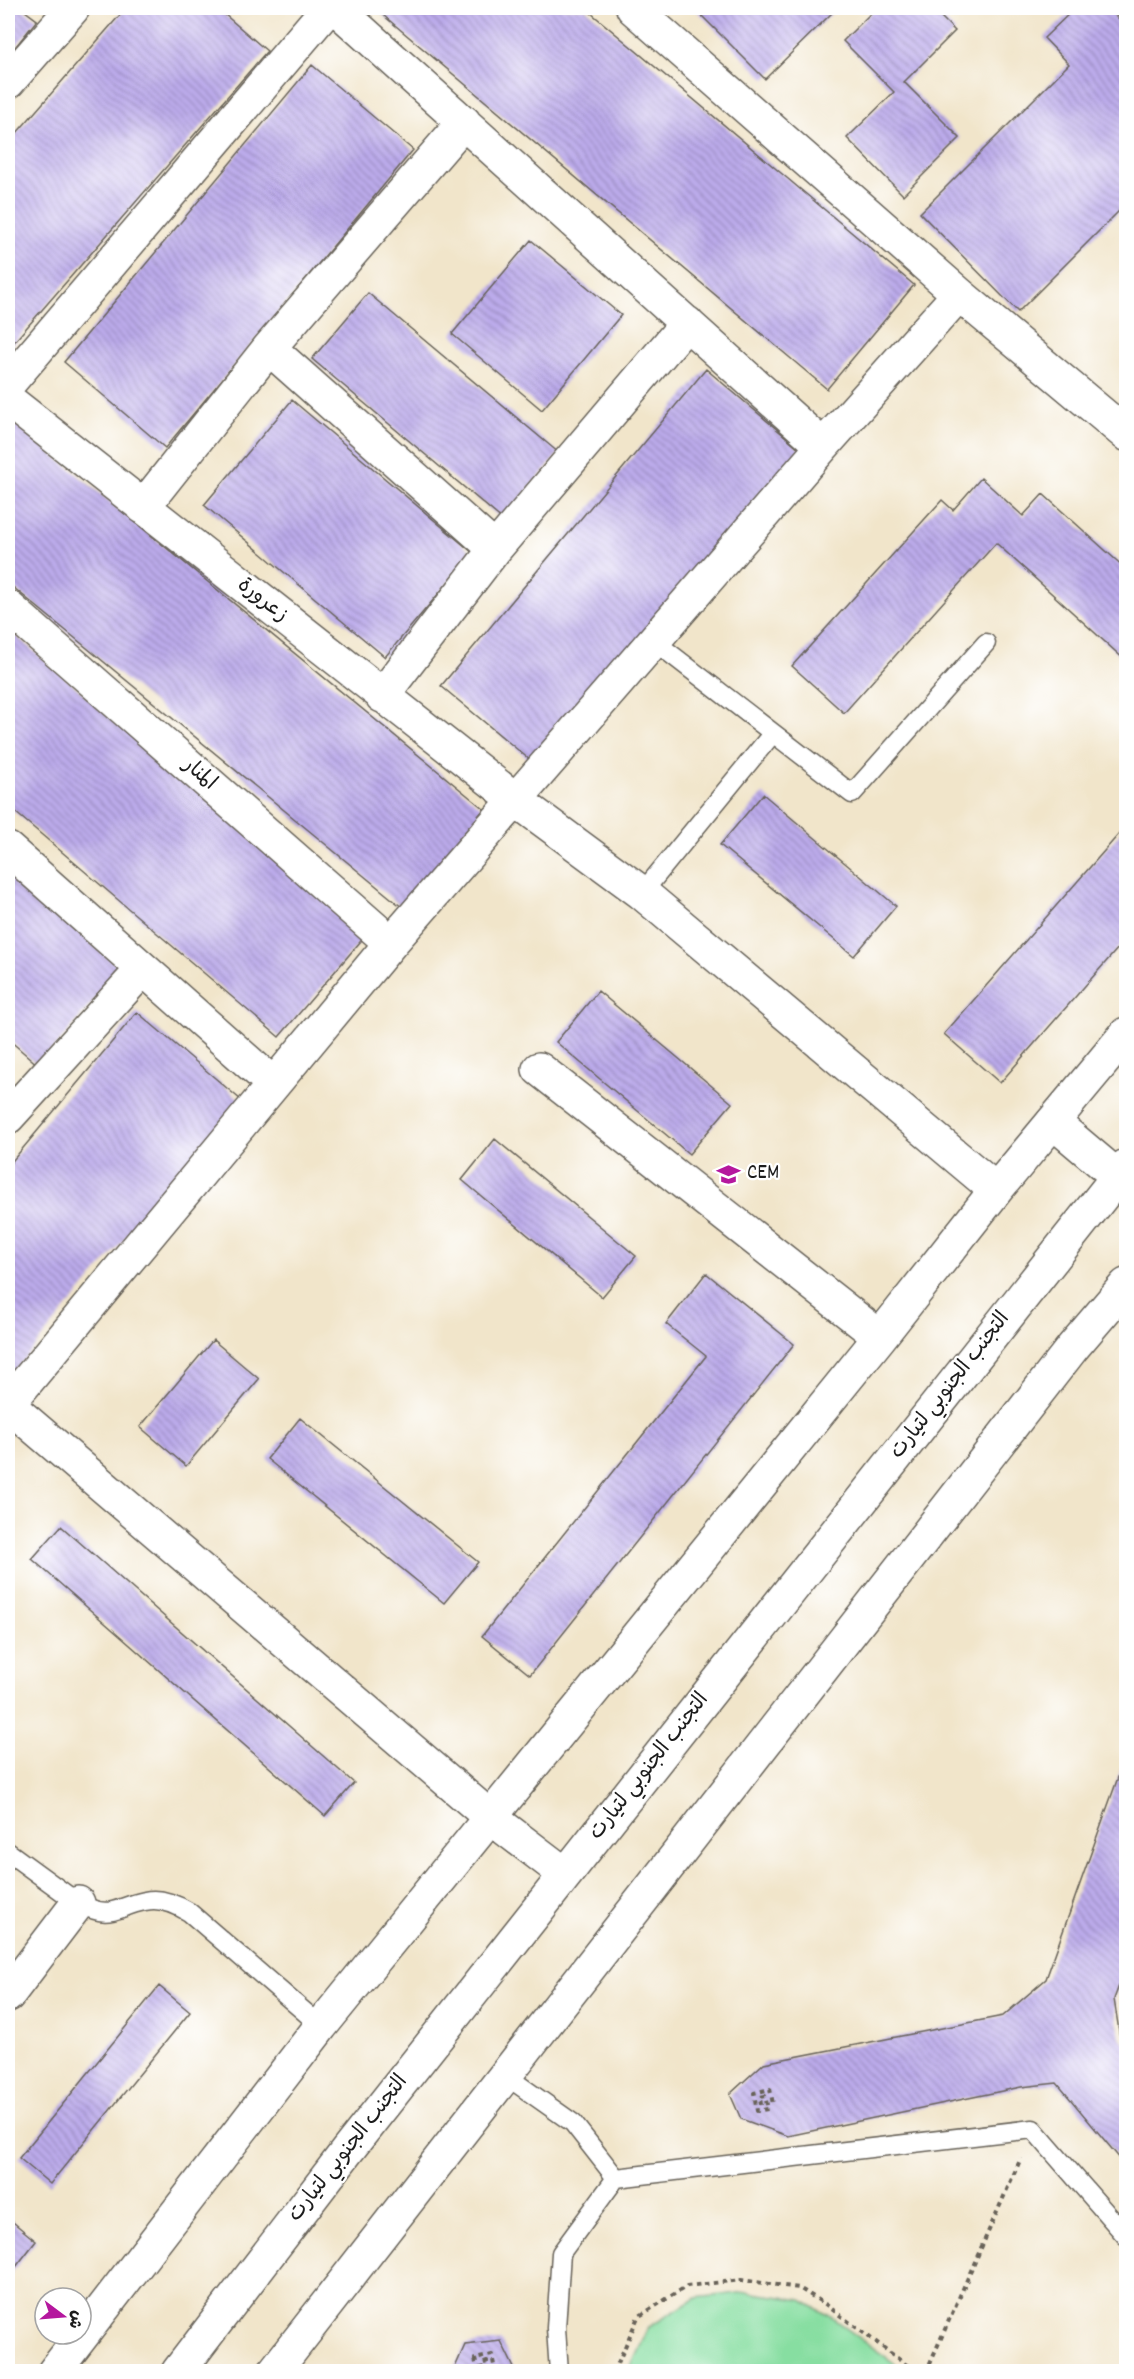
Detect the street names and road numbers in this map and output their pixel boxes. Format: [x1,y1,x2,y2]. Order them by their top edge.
street label: زعرورة [230,571,294,631]
street label: المنار [174,750,223,798]
street label: التجنب الجنوبي لتيارت [884,1306,1019,1467]
street label: التجنب الجنوبي لتيارت [583,1687,718,1848]
street label: التجنب الجنوبي لتيارت [282,2069,417,2230]

